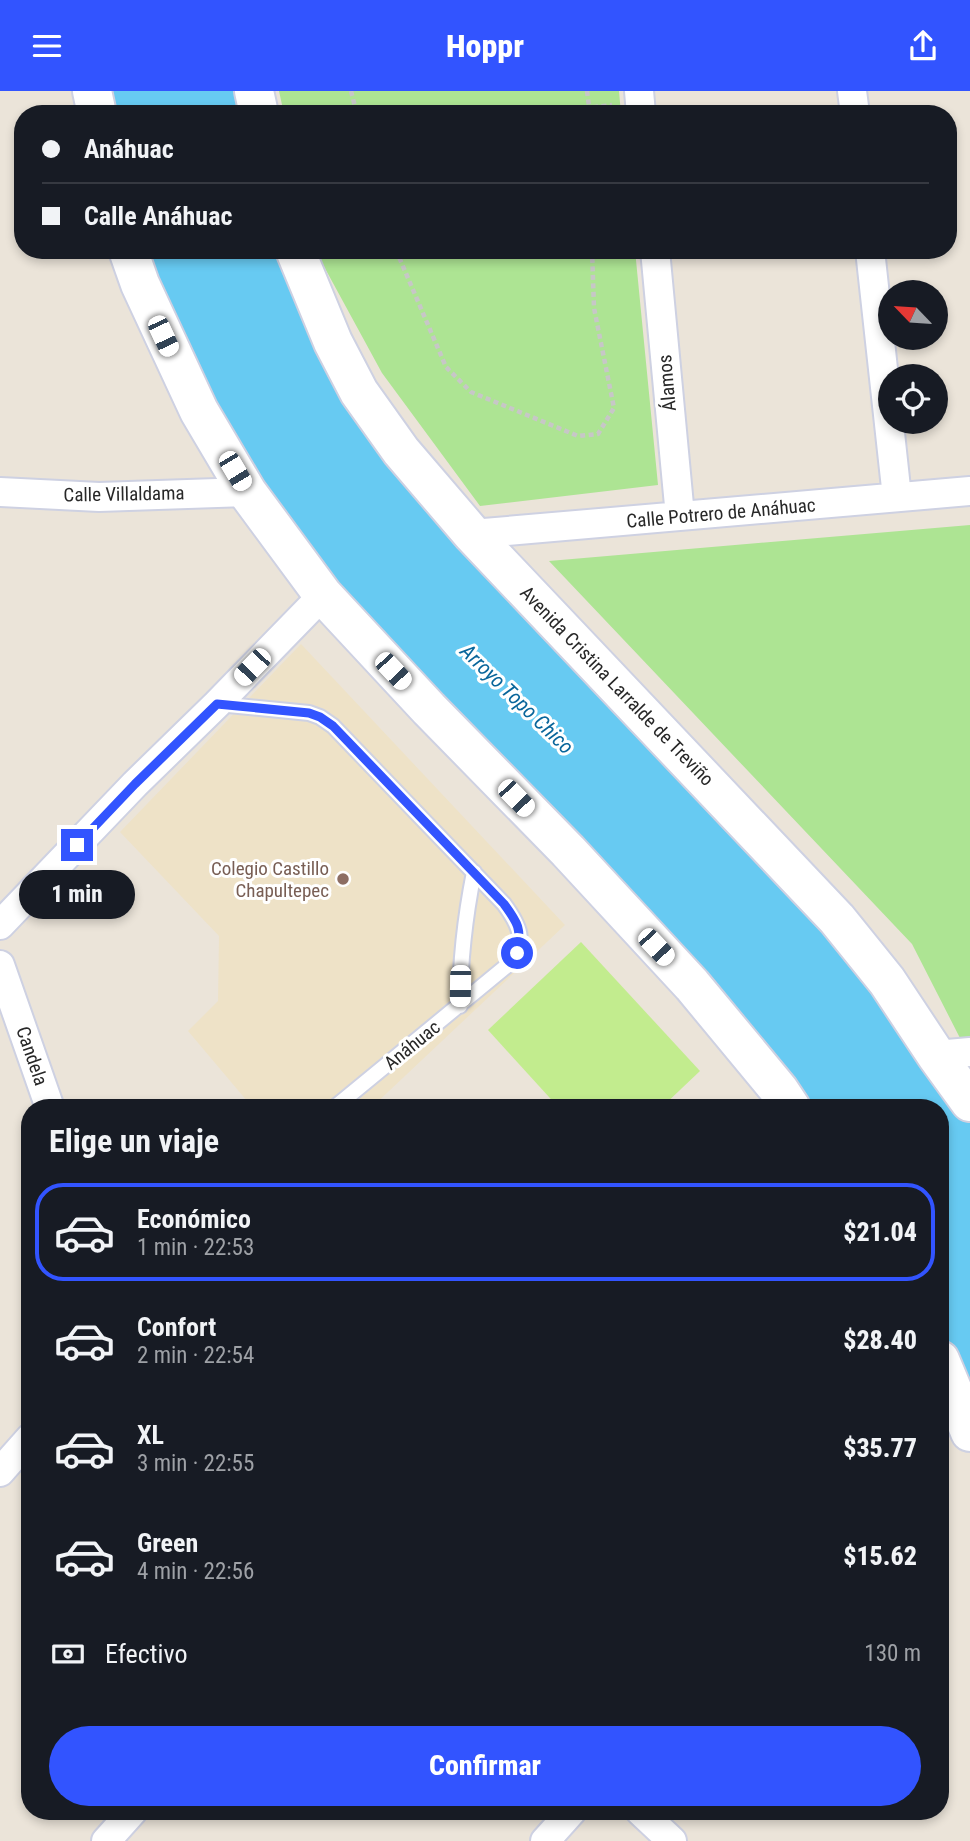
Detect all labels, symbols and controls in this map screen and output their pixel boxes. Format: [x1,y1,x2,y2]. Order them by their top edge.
icon: menu [28,27,66,65]
text: Hoppr [446,27,524,65]
icon: share [904,27,942,65]
text: Anáhuac [84,134,174,164]
text: Calle Anáhuac [84,201,232,231]
north arrow [878,280,948,350]
map controls [878,280,948,434]
car [145,313,182,359]
street label: Álamos [653,354,681,412]
button: locate [878,364,948,434]
car [216,448,255,494]
street label: Calle Villaldama [63,481,185,507]
street label: Calle Potrero de Anáhuac [626,493,817,533]
street label: Avenida Cristina Larralde de Treviño [515,581,719,791]
water label: Arroyo Topo Chico [455,638,578,759]
car [230,645,275,689]
car [371,648,416,694]
car [494,776,539,820]
route end [61,829,93,861]
place label: Colegio Castillo Chapultepec [211,857,329,902]
callout: 1 min [19,869,135,919]
marker: Colegio Castillo Chapultepec [335,871,351,887]
text: 1 min [51,881,103,908]
car [634,924,679,970]
route start [501,937,533,969]
car [450,965,471,1007]
street label: Anáhuac [379,1015,445,1075]
street label: Candela [11,1023,53,1089]
text: Elige un viaje [49,1122,219,1160]
icon: car [53,1201,116,1264]
text: Económico [137,1204,251,1234]
text: $21.04 [843,1217,917,1247]
text: 1 min · 22:53 [137,1234,254,1261]
icon: car [53,1309,116,1372]
text: Confort [137,1312,216,1342]
text: $28.40 [843,1325,917,1355]
text: 2 min · 22:54 [137,1342,254,1369]
icon: car [53,1417,116,1480]
text: XL [137,1420,164,1450]
text: $35.77 [843,1433,917,1463]
text: 3 min · 22:55 [137,1450,254,1477]
icon: car [53,1525,116,1588]
text: Green [137,1528,198,1558]
text: $15.62 [843,1541,917,1571]
text: 4 min · 22:56 [137,1558,254,1585]
icon: cash [49,1635,87,1673]
text: Efectivo [105,1639,187,1669]
text: 130 m [864,1640,921,1667]
button: Confirmar [49,1726,921,1806]

